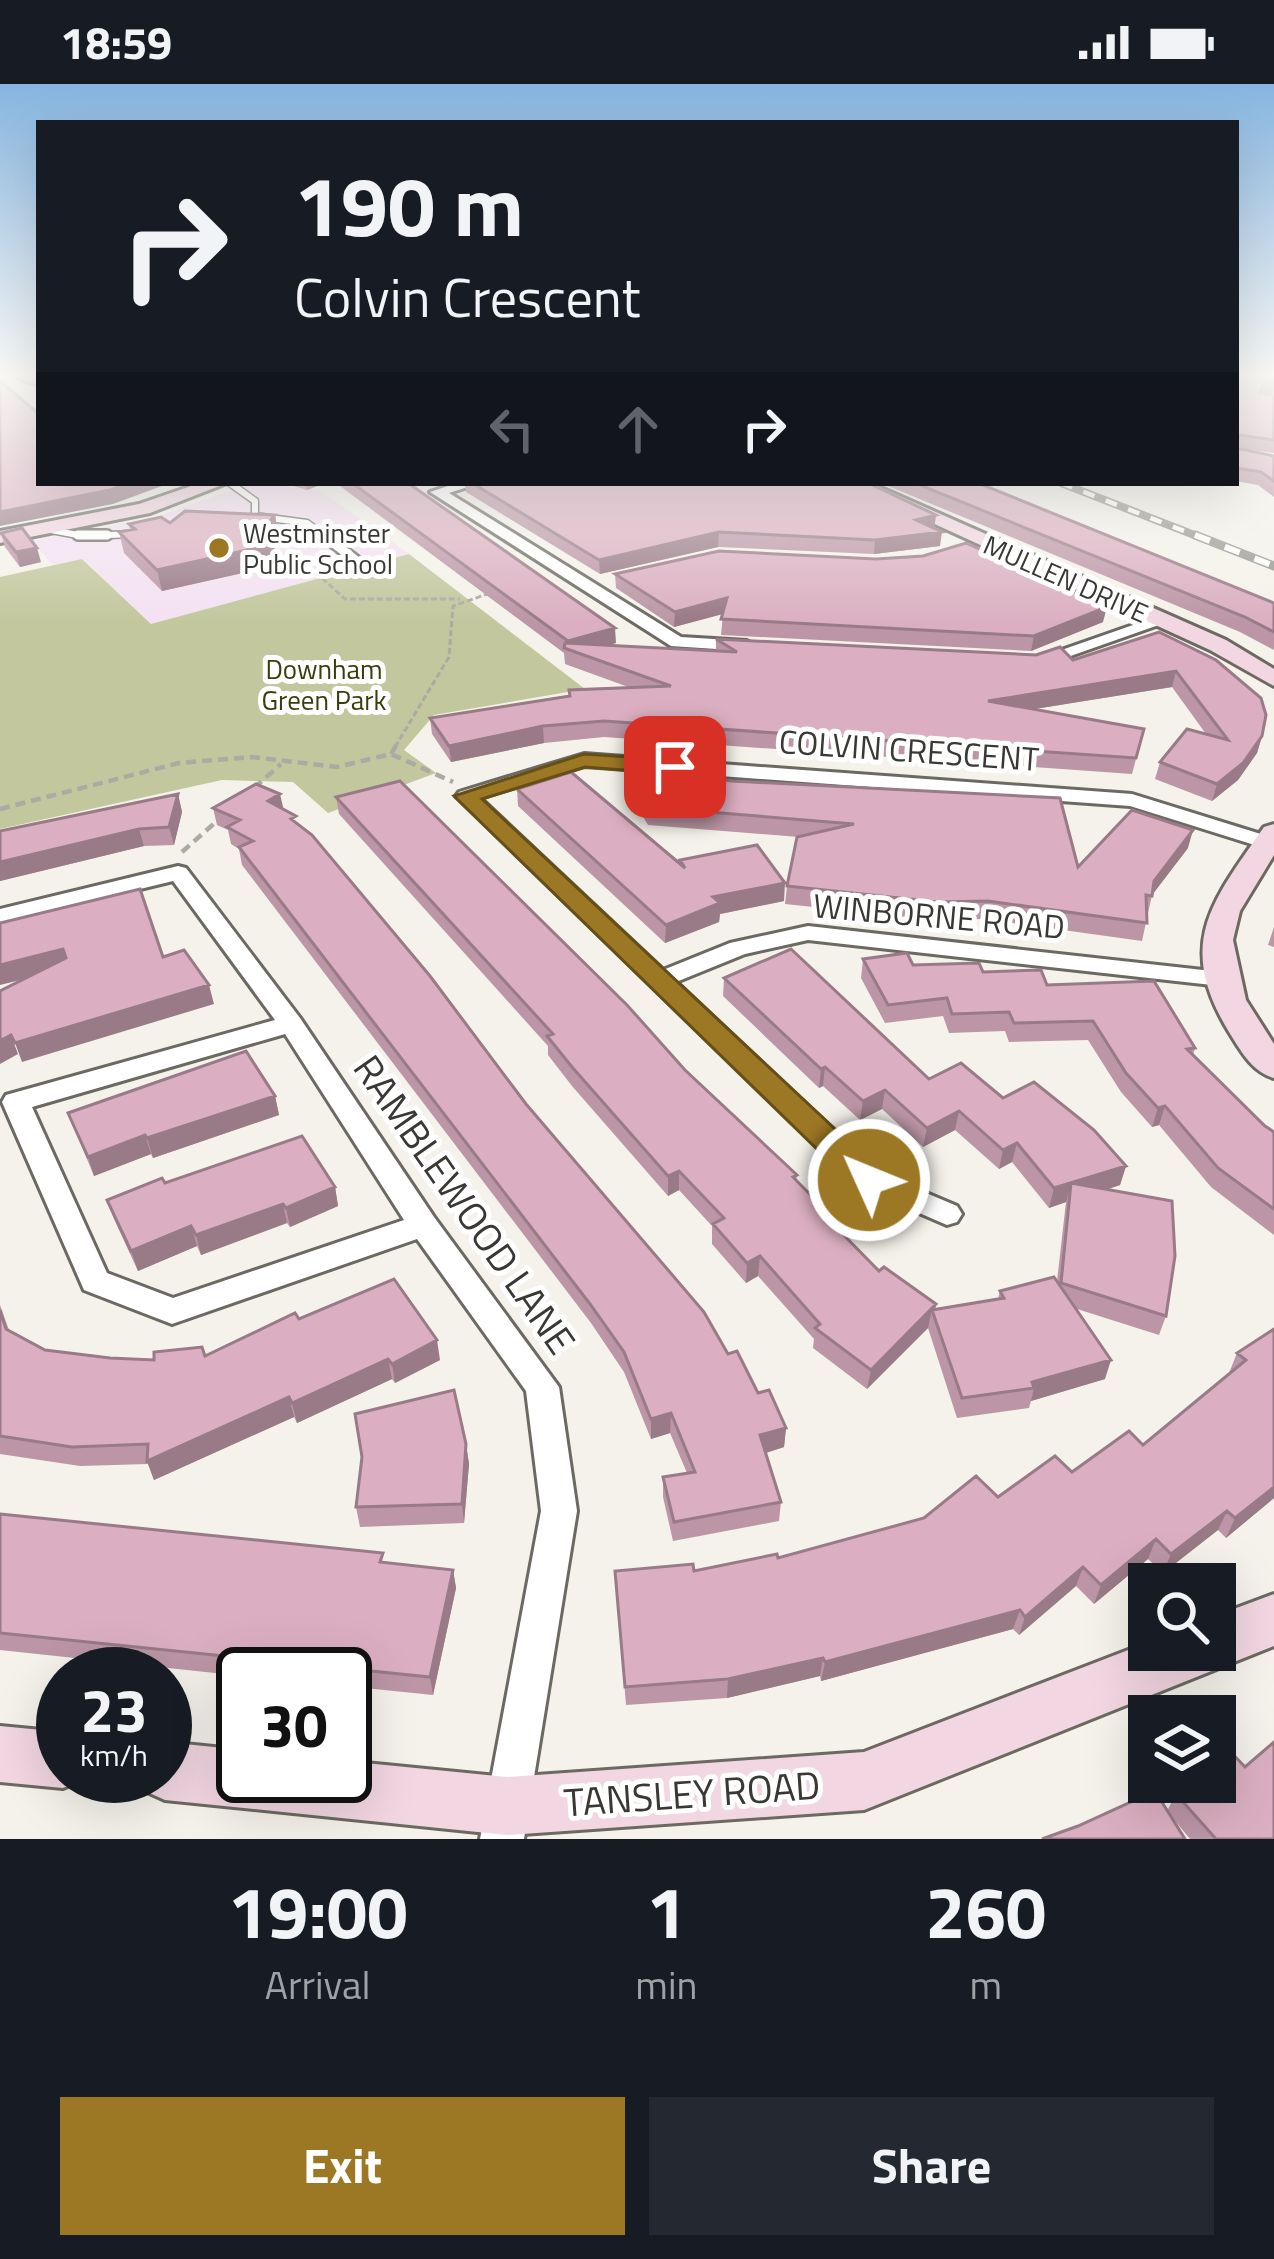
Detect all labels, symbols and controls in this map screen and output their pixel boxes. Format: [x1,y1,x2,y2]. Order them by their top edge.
text: 18:59 [60,8,172,76]
text: 190 m [294,141,524,269]
icon: right [96,168,252,324]
text: Colvin Crescent [294,256,640,338]
icon: left [479,396,545,462]
icon: ahead [605,396,671,462]
icon: right [731,396,797,462]
place label: Westminster Public School [243,512,393,584]
street label: MULLEN DRIVE [977,523,1155,633]
marker: Westminster Public School [206,535,232,561]
park label: Downham Green Park [261,648,387,720]
pin [624,716,726,818]
street label: COLVIN CRESCENT [777,716,1041,784]
icon: arrive [642,734,708,800]
street label: WINBORNE ROAD [811,880,1067,952]
street label: RAMBLEWOOD LANE [339,1042,591,1366]
position arrow [806,1117,932,1243]
map controls [1128,1563,1236,1803]
button: search [1128,1563,1236,1671]
speed limit sign: 30 [216,1647,372,1803]
text: 23 [80,1664,148,1755]
button: layers [1128,1695,1236,1803]
text: km/h [80,1732,148,1778]
street label: TANSLEY ROAD [562,1755,822,1831]
text: 19:00 [228,1856,408,1966]
text: 1 [646,1856,687,1966]
text: 260 [925,1856,1046,1966]
text: Arrival [265,1955,371,2014]
text: min [635,1955,697,2014]
text: m [969,1955,1002,2014]
button: Exit [60,2097,625,2235]
button: Share [649,2097,1214,2235]

